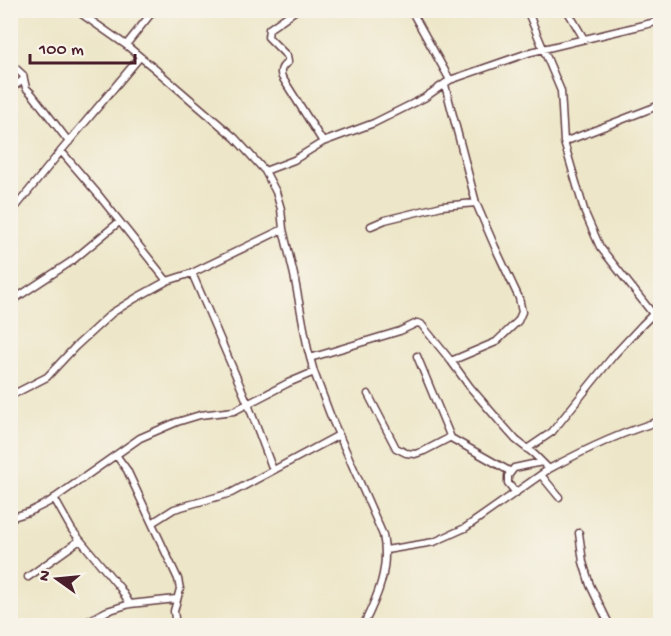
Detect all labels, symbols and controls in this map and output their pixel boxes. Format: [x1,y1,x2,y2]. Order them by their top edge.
scale bar [30,27,135,65]
text: 100 m [38,40,84,61]
north arrow [27,549,87,609]
text: N [35,568,57,584]

